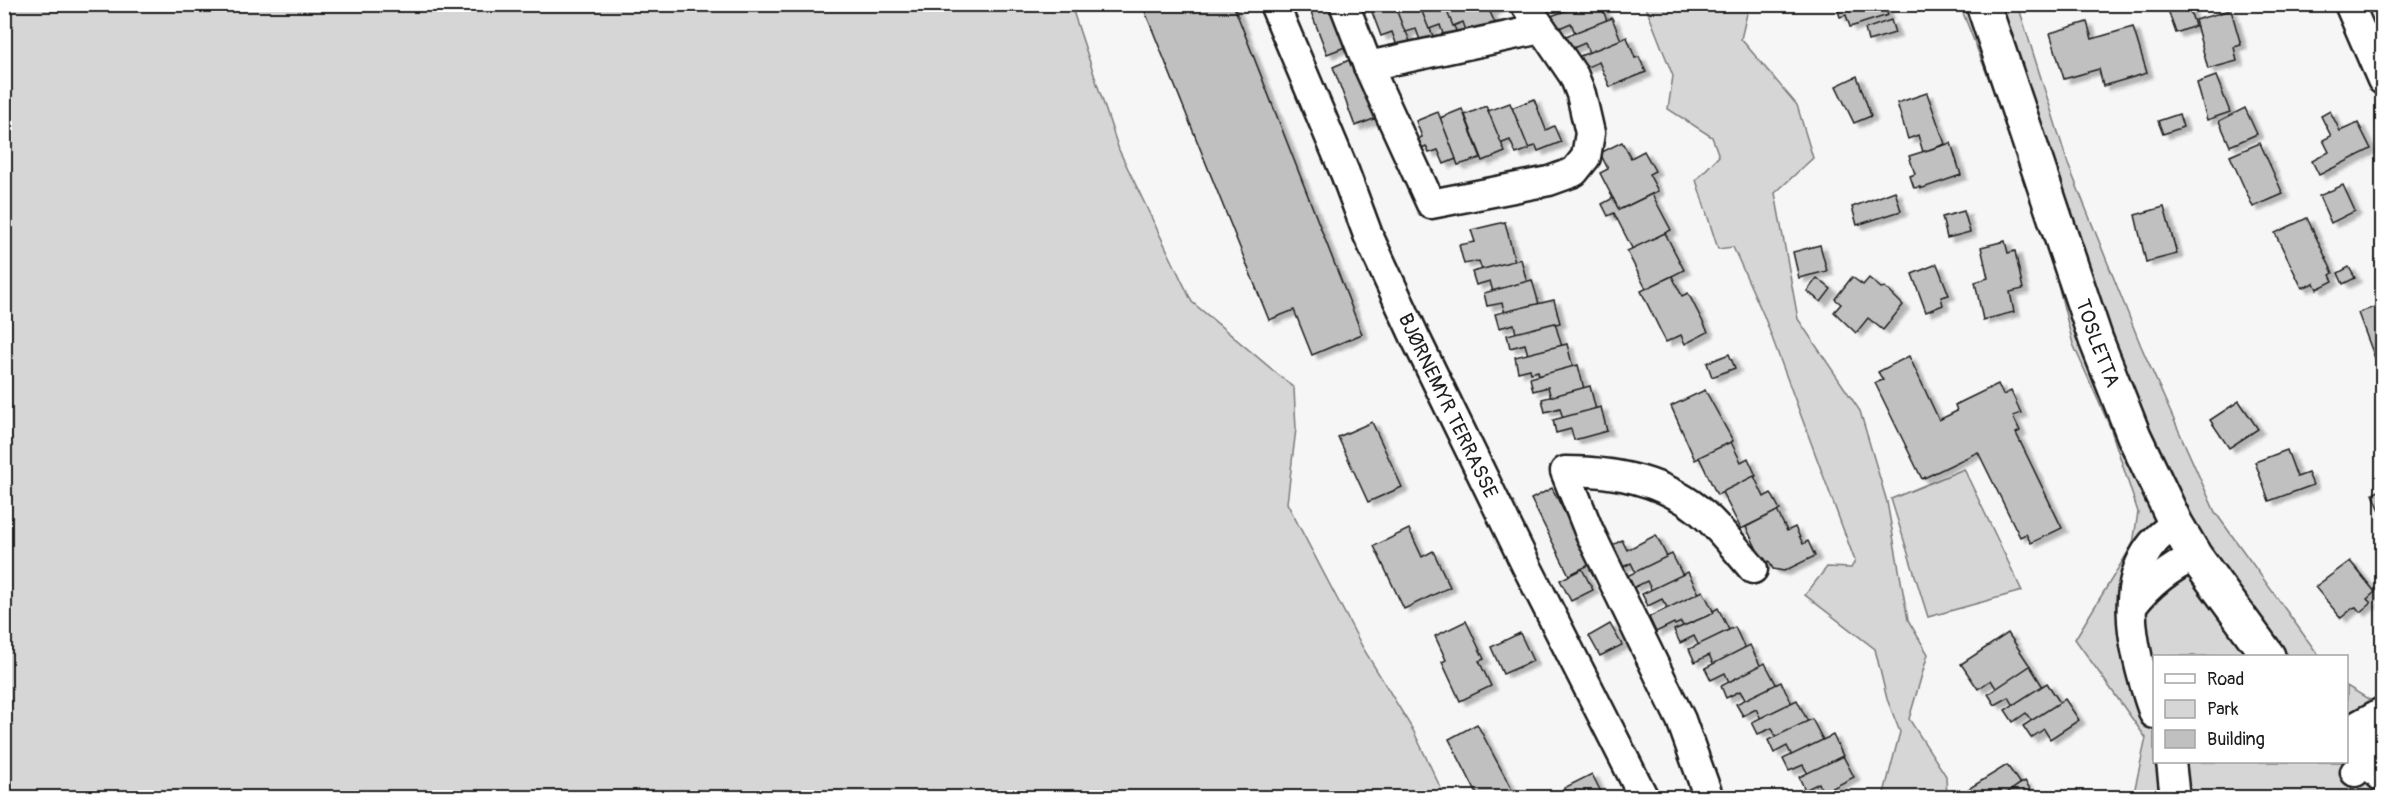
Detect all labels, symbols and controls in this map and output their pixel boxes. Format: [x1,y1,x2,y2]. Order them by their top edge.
street label: TOSLETTA [2070,296,2125,391]
street label: BJØRNEMYR TERRASSE [1393,309,1504,502]
legend [2153,655,2348,763]
text: Road [2207,668,2244,691]
text: Park [2207,698,2239,721]
text: Building [2207,728,2265,751]

